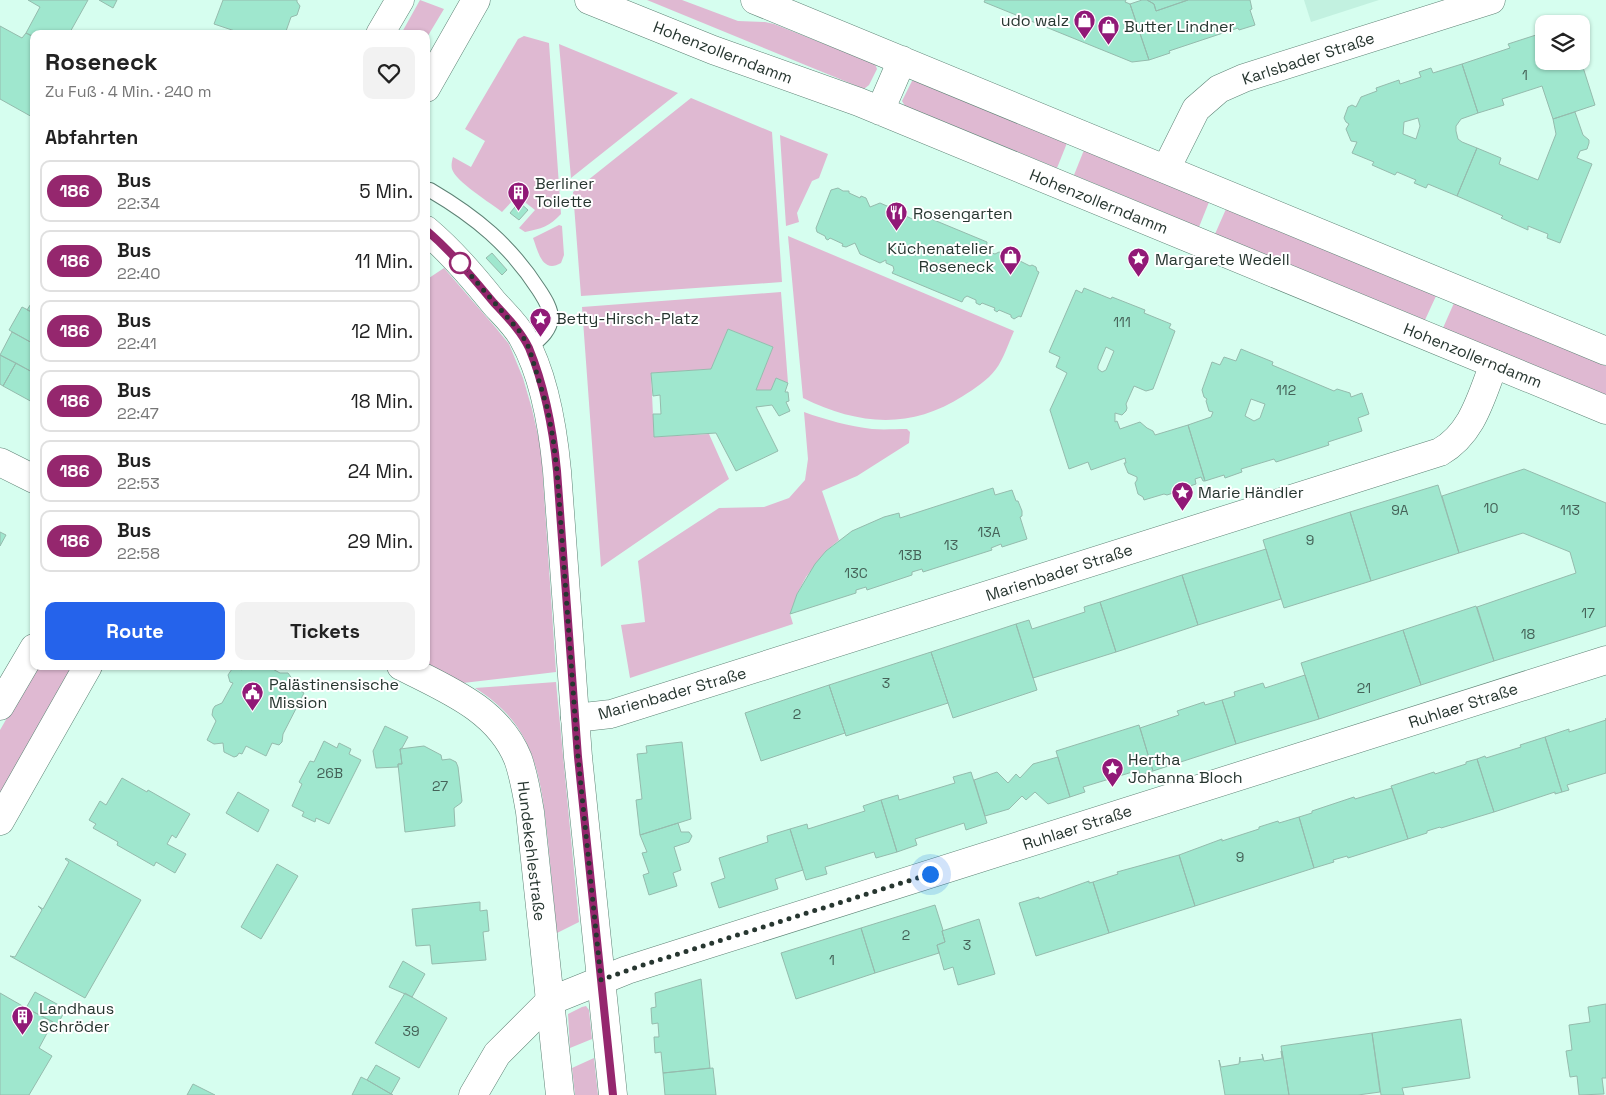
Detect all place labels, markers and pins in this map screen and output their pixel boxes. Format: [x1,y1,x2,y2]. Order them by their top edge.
shop icon: udo walz [1073,8,1097,39]
place label: udo walz [1001,10,1069,31]
shop icon: Butter Lindner [1096,14,1120,45]
place label: Butter Lindner [1124,16,1235,37]
place label: Berliner Toilette [535,173,594,212]
building icon: Berliner Toilette [507,180,531,211]
restaurant icon: Rosengarten [885,201,909,232]
place label: Rosengarten [913,203,1013,224]
place label: Küchenatelier Roseneck [887,238,994,277]
shop icon: Küchenatelier Roseneck [998,245,1022,276]
place icon: Margarete Wedell [1127,247,1151,278]
place label: Margarete Wedell [1155,249,1290,270]
unlabelled marker [449,252,471,274]
place icon: Betty-Hirsch-Platz [528,306,552,337]
place label: Betty-Hirsch-Platz [556,308,699,329]
place icon: Marie Händler [1170,480,1194,511]
place label: Marie Händler [1198,482,1304,503]
place label: Palästinensische Mission [269,674,399,713]
public building icon: Palästinensische Mission [241,681,265,712]
place label: Hertha Johanna Bloch [1128,749,1243,788]
place icon: Hertha Johanna Bloch [1100,756,1124,787]
place label: Landhaus Schröder [39,998,114,1037]
building icon: Landhaus Schröder [11,1005,35,1036]

